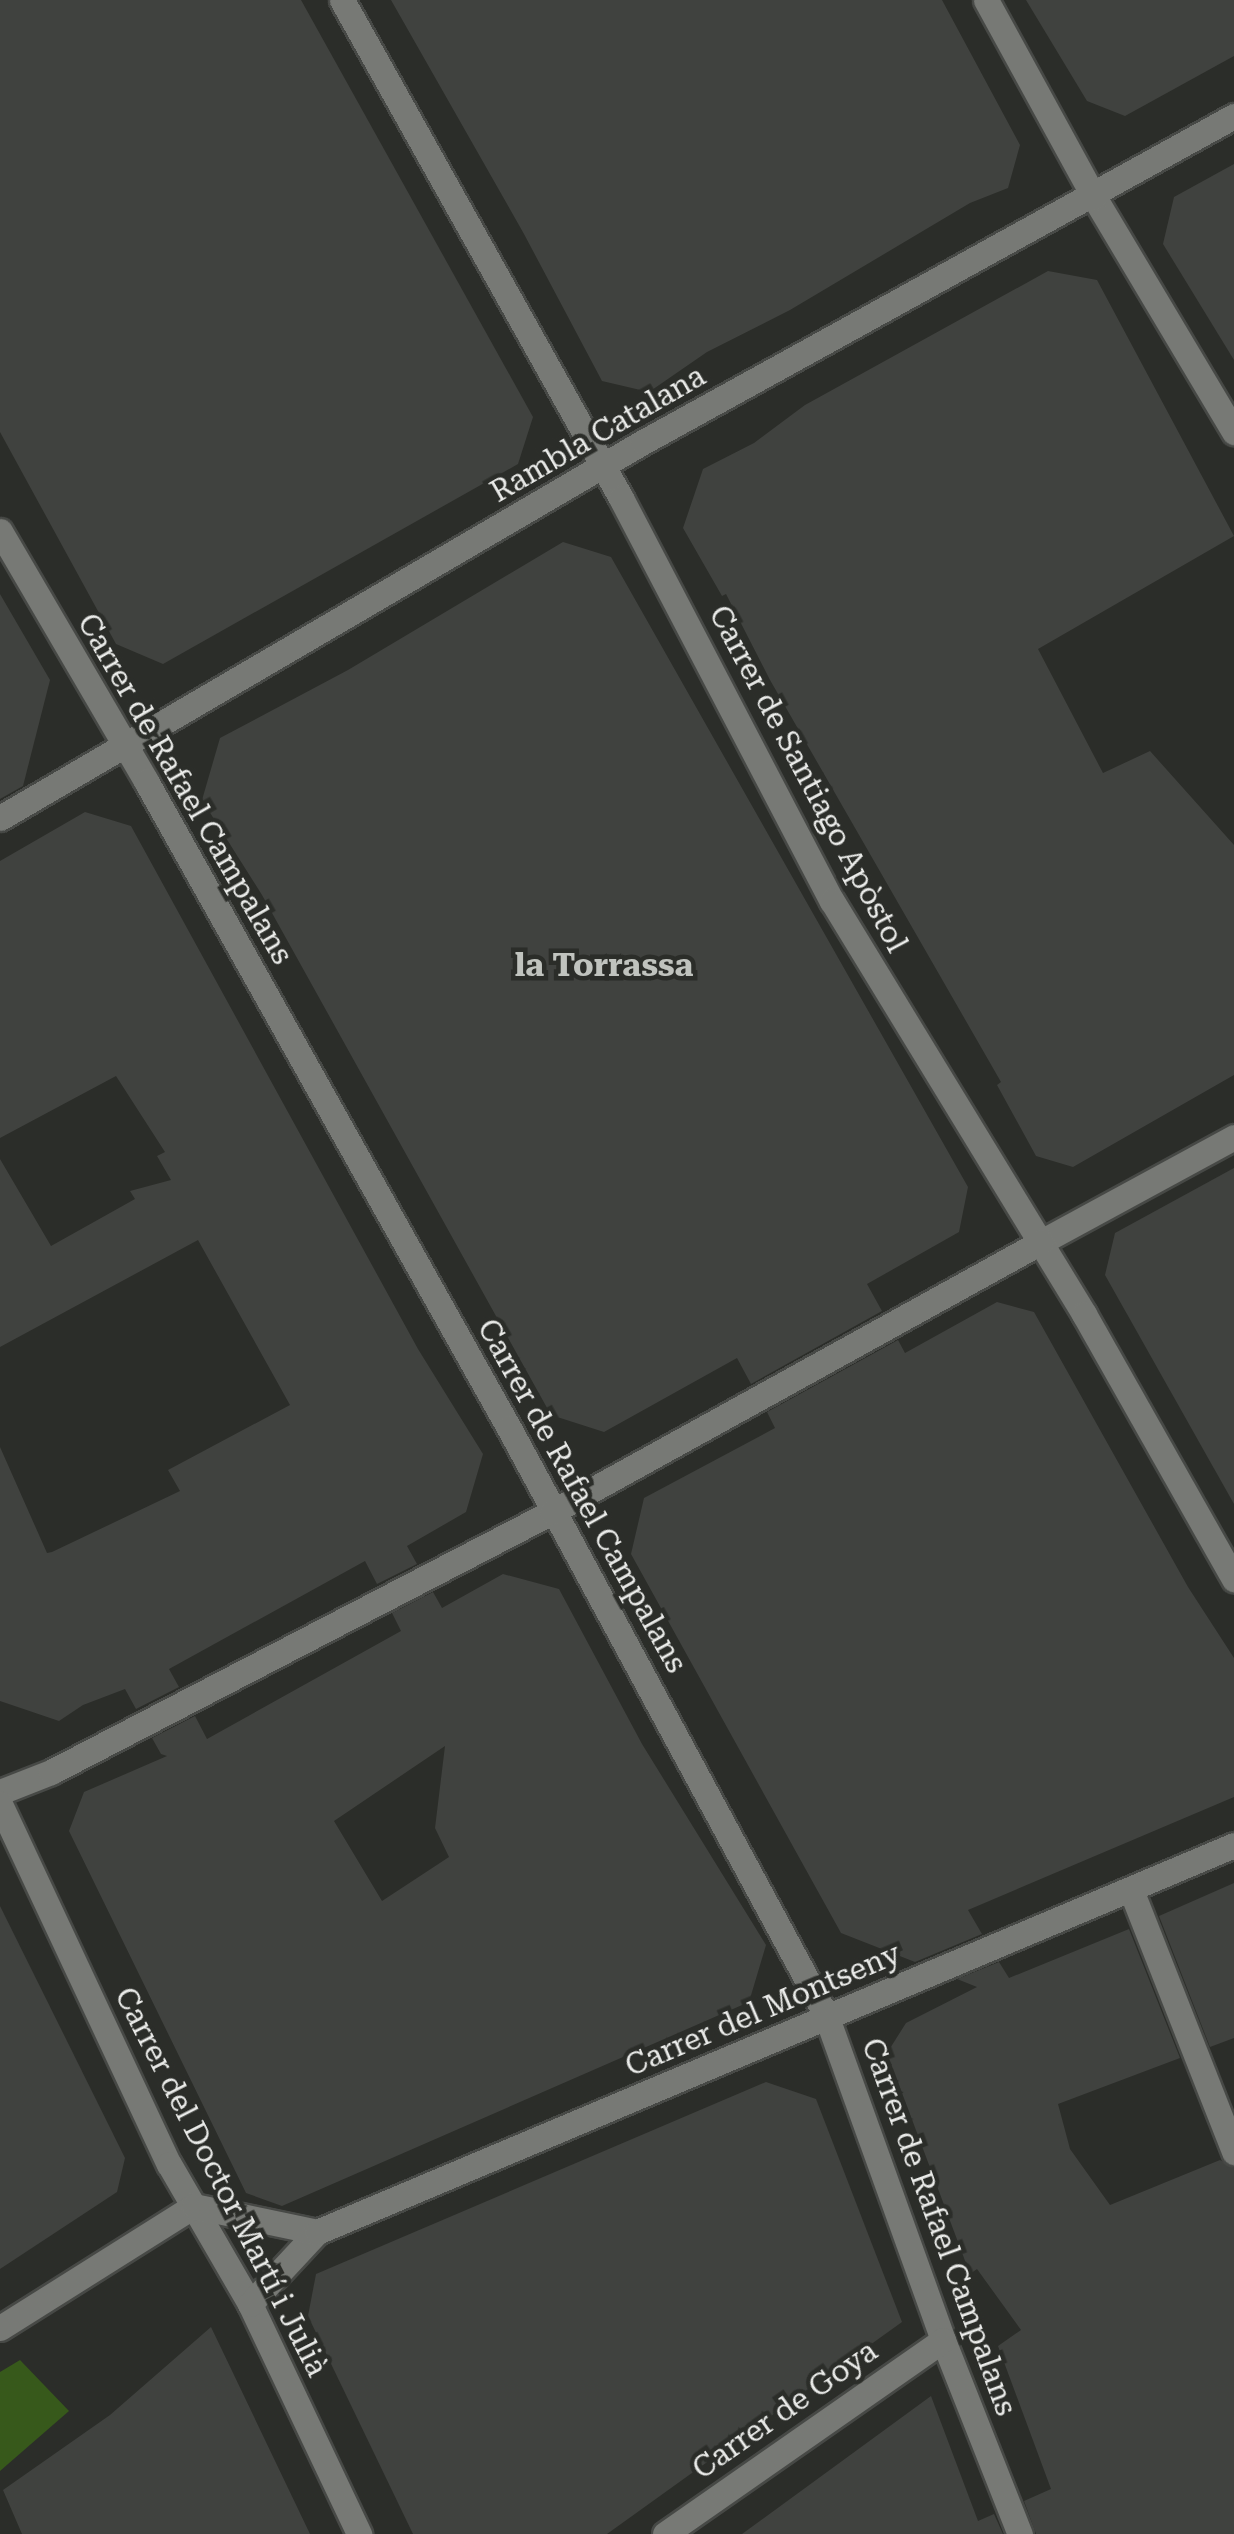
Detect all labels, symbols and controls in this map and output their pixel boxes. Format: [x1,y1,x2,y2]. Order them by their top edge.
street label: Rambla Catalana [484,358,712,510]
street label: Carrer de Santiago Apòstol [701,600,915,958]
street label: Carrer de Rafael Campalans [70,607,300,971]
district label: la Torrassa [515,946,693,984]
street label: Carrer de Rafael Campalans [470,1313,694,1679]
street label: Carrer del Montseny [620,1936,906,2084]
street label: Carrer del Doctor Martí i Julià [107,1982,335,2382]
street label: Carrer de Rafael Campalans [854,2034,1024,2420]
street label: Carrer de Goya [686,2333,884,2487]

